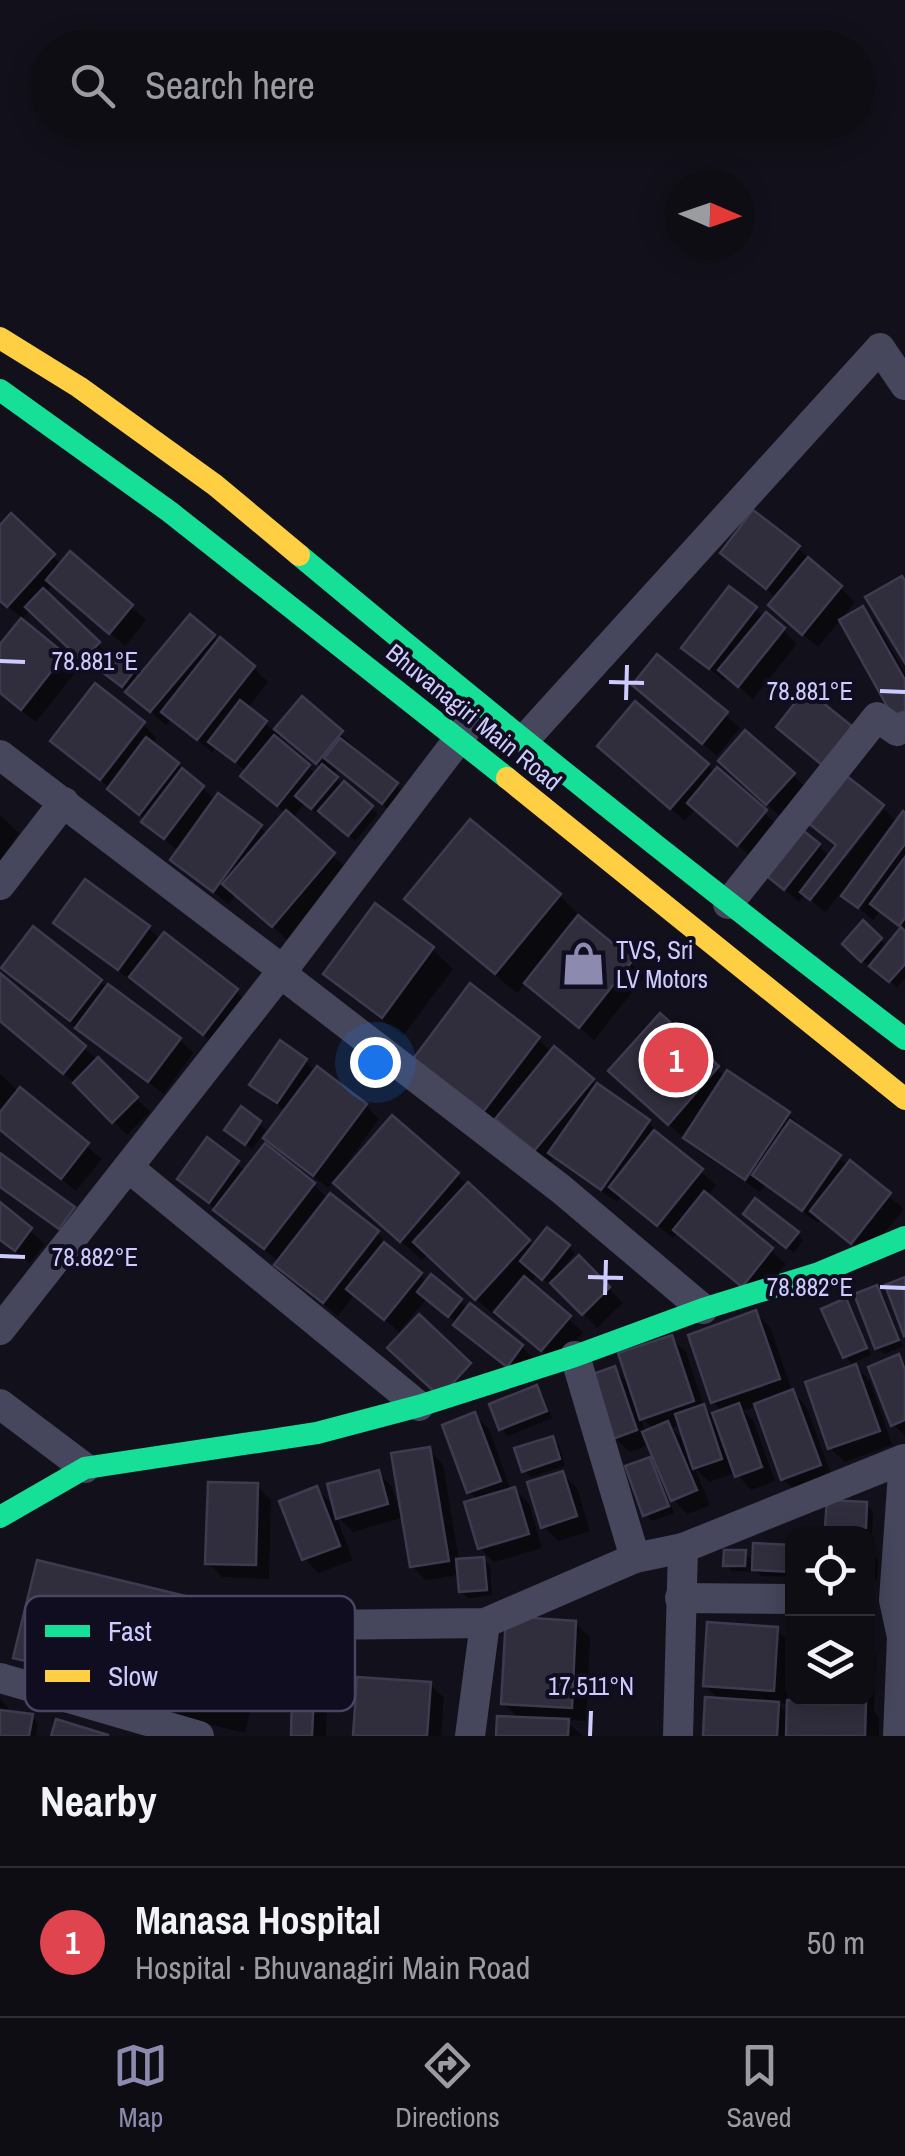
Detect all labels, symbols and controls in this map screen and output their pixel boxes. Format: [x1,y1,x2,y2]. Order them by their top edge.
search box [30,30,875,140]
icon: search [65,58,120,113]
text: Search here [145,60,315,111]
north arrow [665,170,755,260]
street label: Bhuvanagiri Main Road [379,636,569,798]
text: 78.881°E [52,644,138,678]
text: 78.881°E [767,674,853,708]
place label: TVS, Sri LV Motors [616,933,708,996]
shop icon: TVS, Sri LV Motors [559,940,607,988]
pin: 1 [644,1022,708,1098]
your location [350,1037,401,1088]
text: 78.882°E [52,1240,138,1274]
text: 78.882°E [767,1270,853,1304]
map controls [785,1526,875,1706]
button: locate [785,1526,875,1616]
legend [25,1596,355,1711]
text: Fast [108,1612,152,1650]
button: layers [785,1616,875,1706]
text: Slow [108,1657,158,1695]
text: 17.511°N [548,1669,634,1703]
text: Nearby [40,1773,157,1829]
text: Manasa Hospital [135,1895,381,1946]
text: 1 [65,1921,80,1964]
text: 50 m [807,1921,865,1964]
text: Hospital · Bhuvanagiri Main Road [135,1946,530,1989]
tab: Map [113,2038,168,2136]
tab: Directions [395,2038,500,2136]
tab: Saved [727,2038,792,2136]

